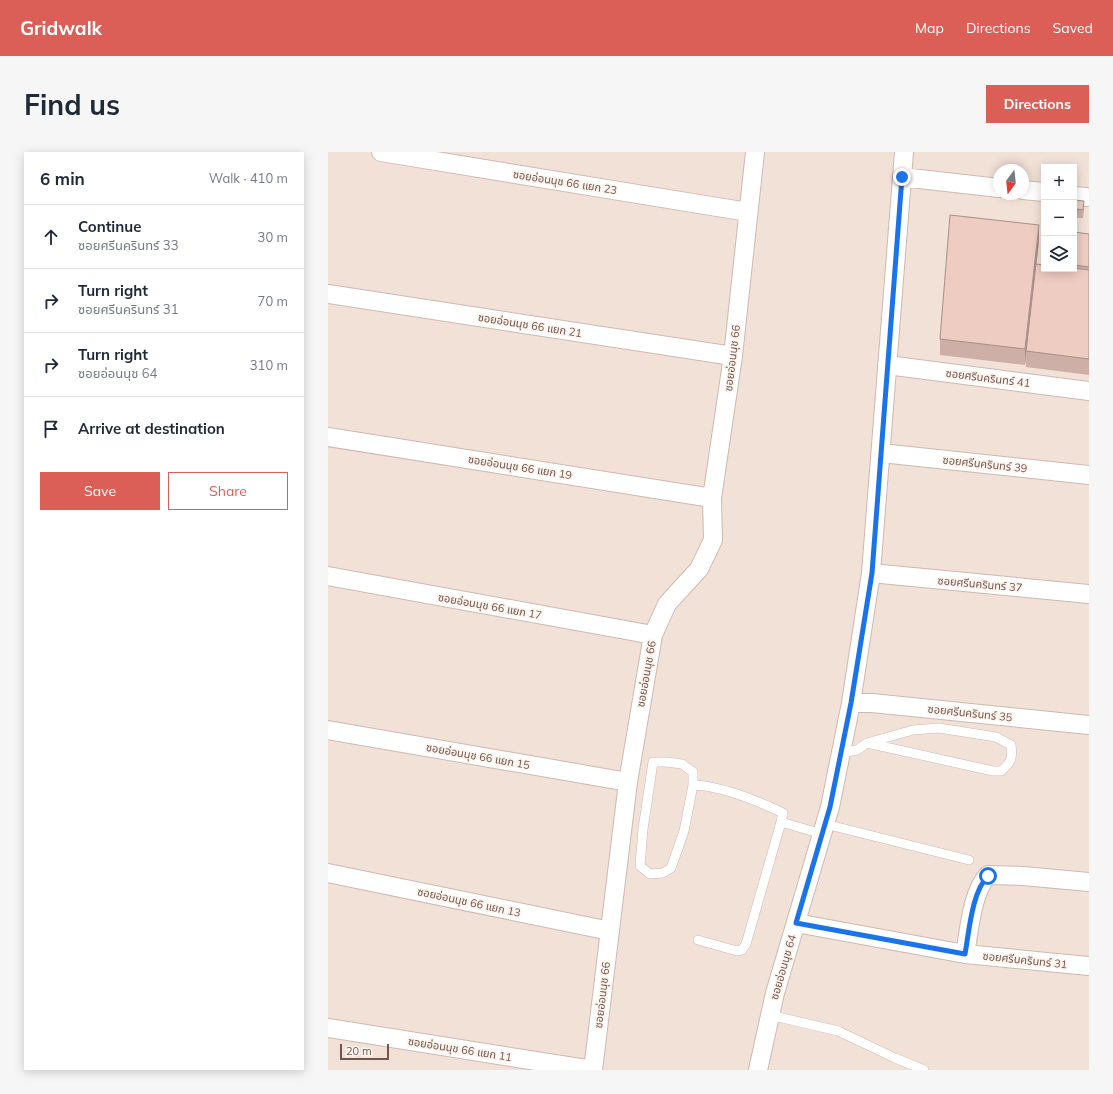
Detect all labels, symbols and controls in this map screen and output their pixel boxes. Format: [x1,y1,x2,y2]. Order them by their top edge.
text: Gridwalk [20,16,102,40]
text: Map [915,19,944,37]
text: Directions [966,19,1031,37]
text: Saved [1053,19,1093,37]
button: Directions [986,85,1089,123]
text: Find us [24,87,120,122]
north arrow [993,164,1029,200]
map controls [1041,164,1077,272]
button: + [1041,164,1077,200]
street label: ซอยอ่อนนุช 66 แยก 23 [512,167,618,197]
text: 6 min [40,168,85,189]
route end [893,168,911,186]
text: Walk · 410 m [209,170,288,186]
button: − [1041,200,1077,236]
text: Continue [78,217,141,236]
icon: ahead [40,226,62,248]
text: 30 m [258,229,288,245]
button: layers [1041,236,1077,272]
text: ซอยศรีนครินทร์ 33 [78,237,178,253]
text: Turn right [78,281,148,300]
icon: right [40,290,62,312]
text: 70 m [258,293,288,309]
text: ซอยศรีนครินทร์ 31 [78,301,178,317]
street label: ซอยอ่อนนุช 66 แยก 21 [477,310,583,340]
street label: ซอยอ่อนนุช 66 [721,323,743,392]
text: Turn right [78,345,148,364]
icon: right [40,354,62,376]
text: 310 m [250,357,288,373]
text: ซอยอ่อนนุช 64 [78,365,157,381]
street label: ซอยศรีนครินทร์ 41 [945,366,1031,390]
icon: arrive [40,418,62,440]
text: Arrive at destination [78,419,225,438]
street label: ซอยอ่อนนุช 66 แยก 19 [467,452,573,482]
street label: ซอยศรีนครินทร์ 39 [942,453,1028,475]
button: Save [40,472,160,510]
button: Share [168,472,288,510]
street label: ซอยศรีนครินทร์ 37 [937,573,1023,595]
street label: ซอยอ่อนนุช 66 แยก 17 [437,590,543,622]
street label: ซอยอ่อนนุช 66 [633,639,659,708]
street label: ซอยศรีนครินทร์ 35 [927,702,1013,724]
street label: ซอยอ่อนนุช 66 แยก 15 [425,740,531,772]
route start [979,867,997,885]
street label: ซอยอ่อนนุช 66 แยก 13 [416,884,522,920]
street label: ซอยอ่อนนุช 64 [767,932,799,1001]
street label: ซอยศรีนครินทร์ 31 [982,949,1068,971]
street label: ซอยอ่อนนุช 66 [591,960,613,1029]
street label: ซอยอ่อนนุช 66 แยก 11 [407,1034,513,1064]
scale bar [340,1042,389,1061]
text: 20 m [346,1044,372,1058]

